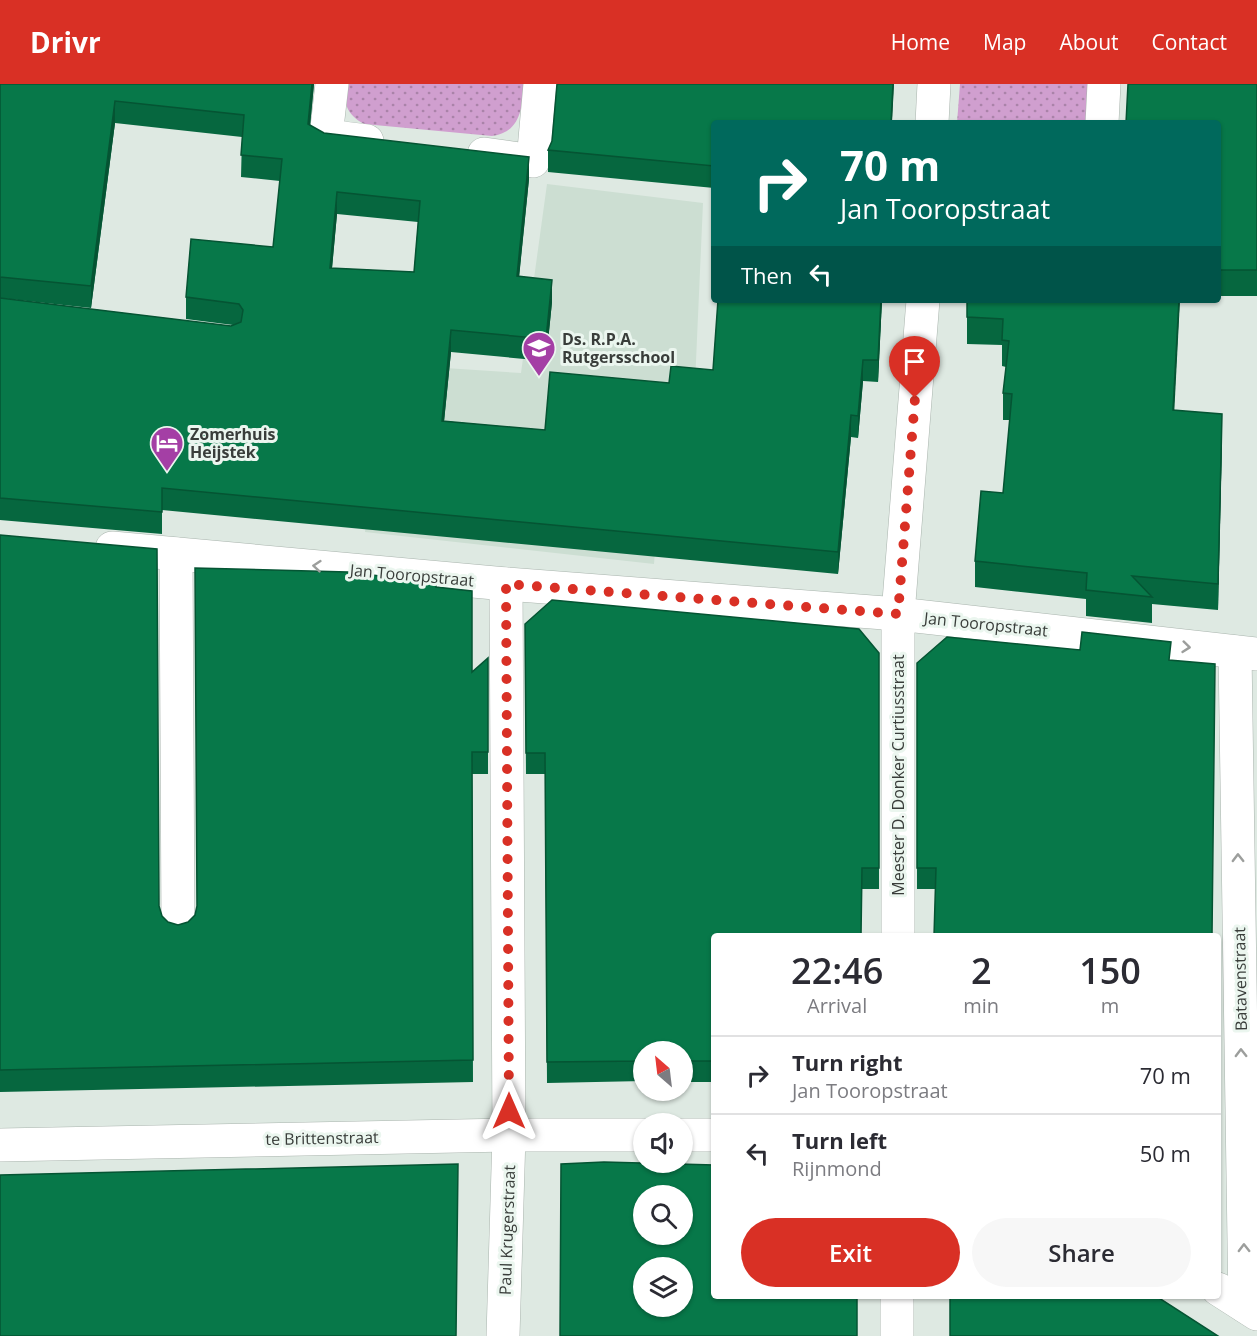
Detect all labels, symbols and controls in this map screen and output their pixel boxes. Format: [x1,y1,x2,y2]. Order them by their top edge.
text: Drivr [30,23,101,61]
text: Home [891,28,950,56]
text: Map [983,28,1026,56]
text: About [1059,28,1119,56]
text: Contact [1152,28,1227,56]
text: 70 m [840,136,940,193]
icon: right [741,144,819,222]
text: Jan Tooropstraat [840,190,1050,227]
icon: left [804,258,837,291]
text: Then [741,260,792,290]
place label: Ds. R.P.A. Rutgersschool [562,328,675,368]
school or university icon: Ds. R.P.A. Rutgersschool [521,330,557,377]
pin [889,336,940,398]
icon: arrive [898,345,931,378]
place label: Zomerhuis Heijstek [190,423,276,463]
hotel icon: Zomerhuis Heijstek [149,425,185,472]
street label: Jan Tooropstraat [347,558,475,591]
one-way arrow [312,560,321,573]
street label: Jan Tooropstraat [921,606,1049,641]
one-way arrow [1181,640,1190,653]
street label: Meester D. Donker Curtiusstraat [887,654,909,896]
one-way arrow [1232,853,1244,862]
street label: Batavenstraat [1228,927,1252,1031]
text: 22:46 [791,946,883,995]
text: 2 [971,946,992,995]
text: 150 [1079,946,1141,995]
text: Arrival [807,992,867,1019]
text: min [963,992,999,1019]
text: m [1101,992,1119,1019]
north arrow [633,1041,693,1101]
map controls [633,1041,693,1317]
text: Turn right [792,1047,903,1077]
one-way arrow [1235,1048,1247,1057]
icon: right [741,1059,774,1092]
text: 70 m [1140,1060,1191,1090]
text: Jan Tooropstraat [792,1077,948,1104]
position arrow [477,1079,541,1143]
button: sound [633,1113,693,1173]
text: Turn left [792,1125,887,1155]
street label: te Brittenstraat [265,1126,379,1150]
icon: left [741,1137,774,1170]
text: 50 m [1140,1138,1191,1168]
text: Rijnmond [792,1155,882,1182]
street label: Paul Krugerstraat [494,1164,520,1295]
button: search [633,1185,693,1245]
button: Exit [741,1218,960,1287]
button: Share [972,1218,1191,1287]
one-way arrow [1238,1243,1250,1252]
button: layers [633,1257,693,1317]

